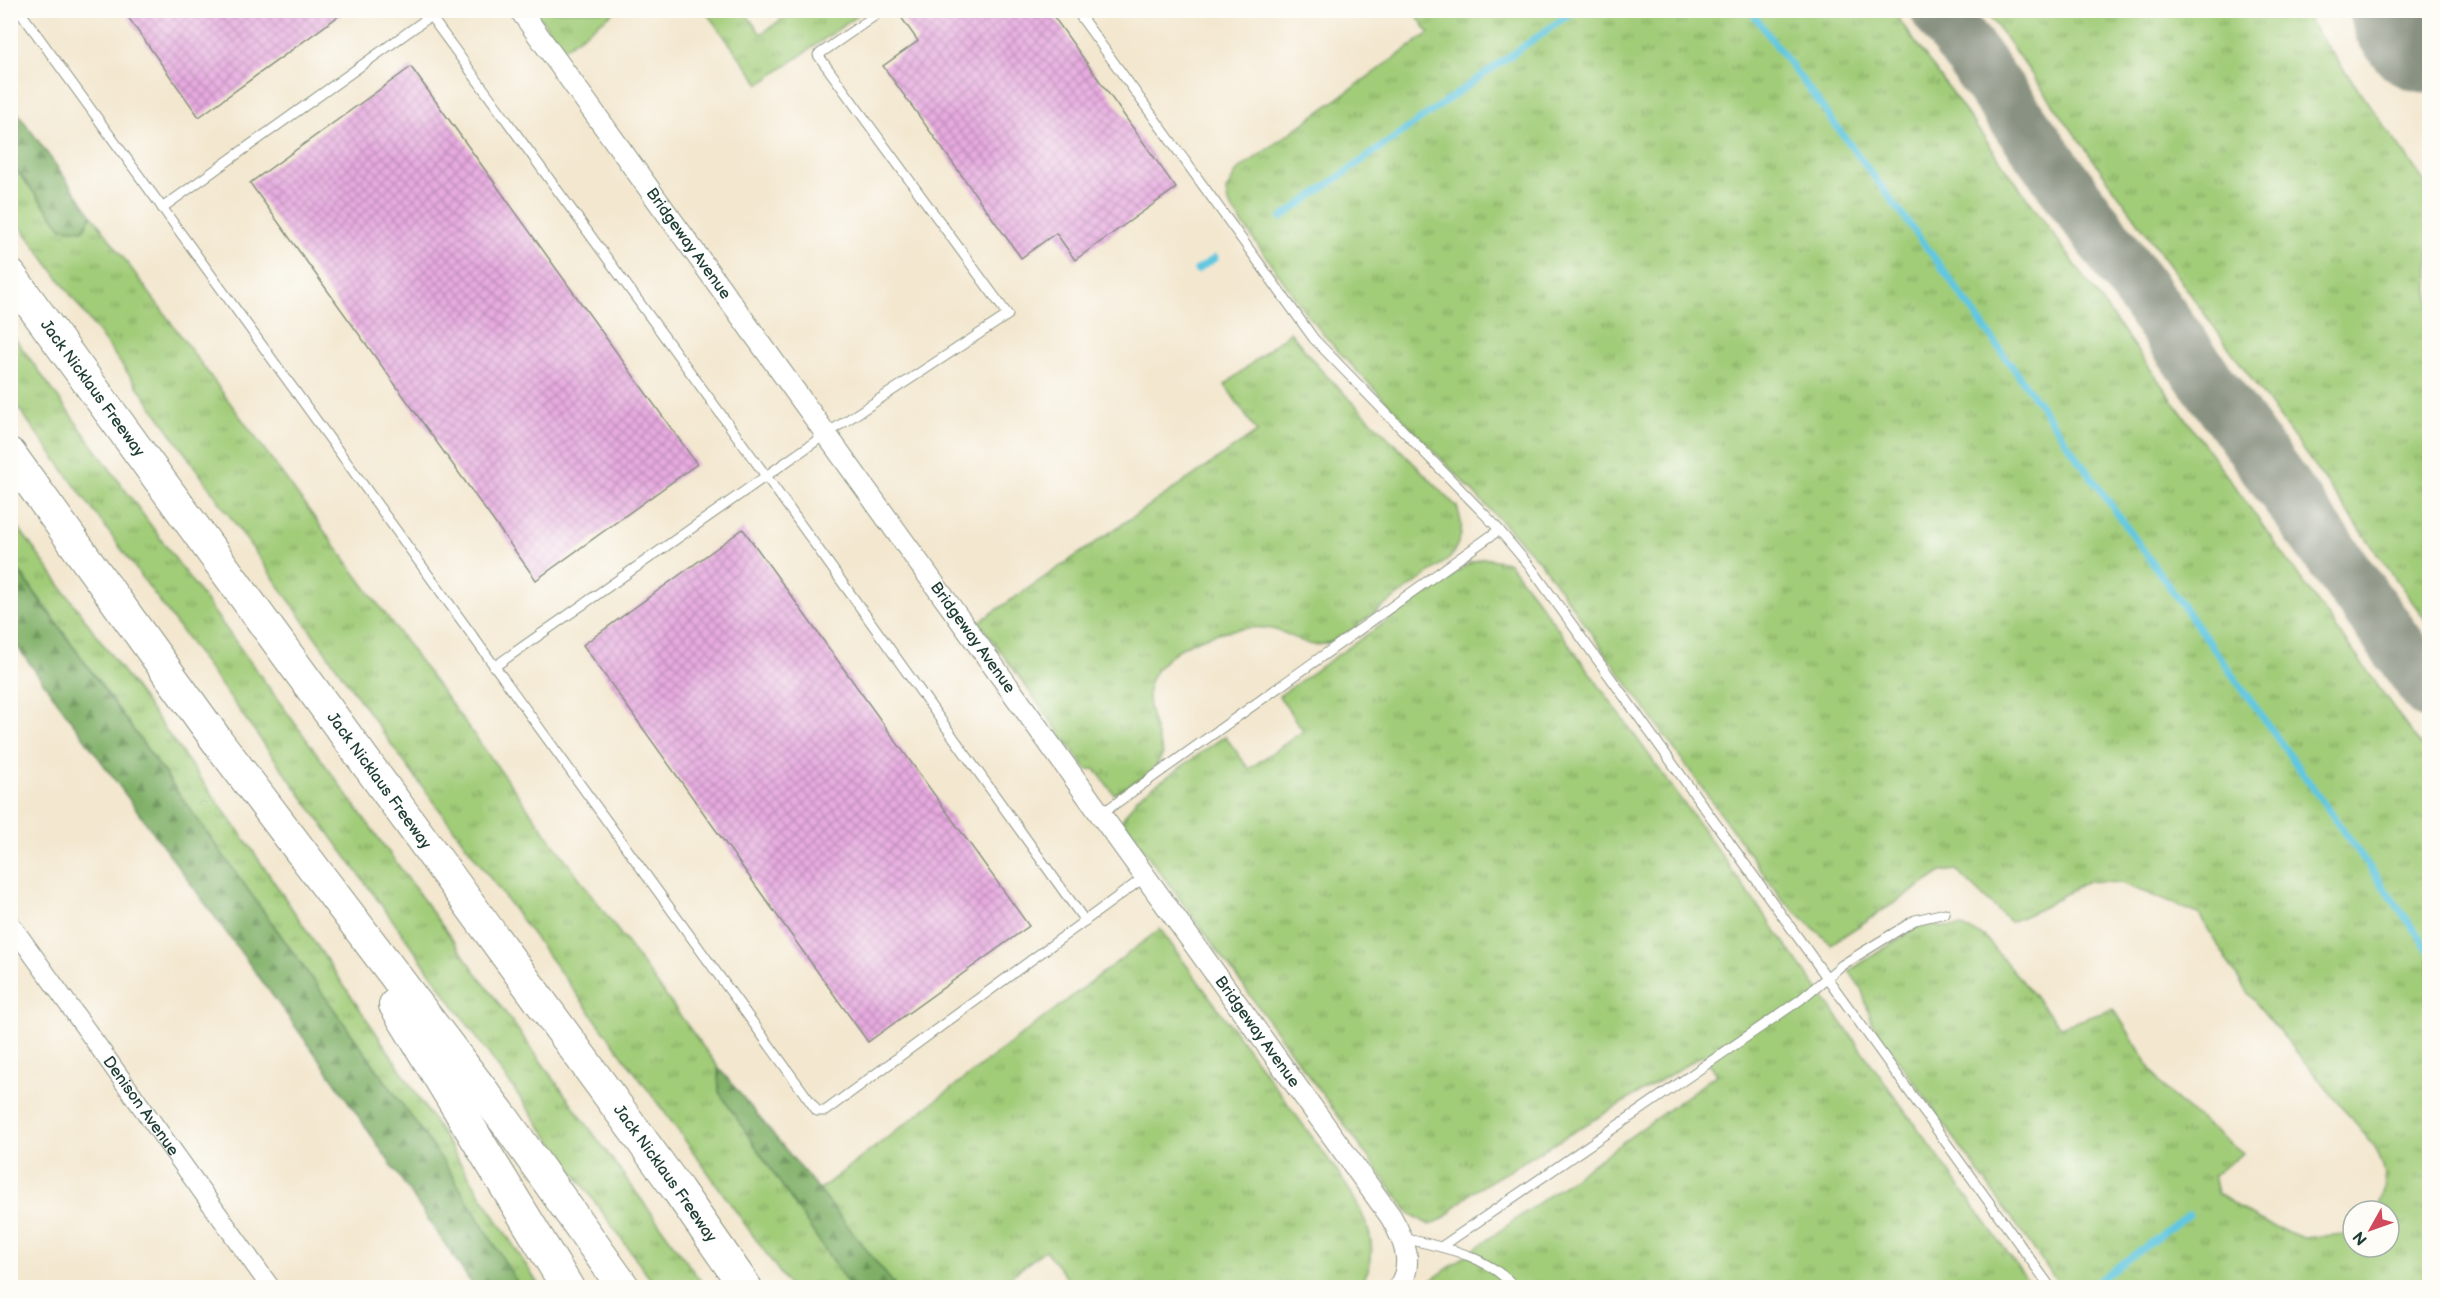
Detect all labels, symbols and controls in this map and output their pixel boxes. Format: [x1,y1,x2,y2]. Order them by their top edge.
street label: Bridgeway Avenue [642,184,735,303]
street label: Jack Nicklaus Freeway [36,316,149,461]
street label: Bridgeway Avenue [926,578,1020,697]
street label: Jack Nicklaus Freeway [323,709,436,853]
street label: Bridgeway Avenue [1211,972,1304,1091]
street label: Denison Avenue [99,1053,183,1160]
street label: Jack Nicklaus Freeway [609,1101,721,1246]
north arrow [2341,1199,2401,1259]
text: N [2350,1227,2372,1248]

